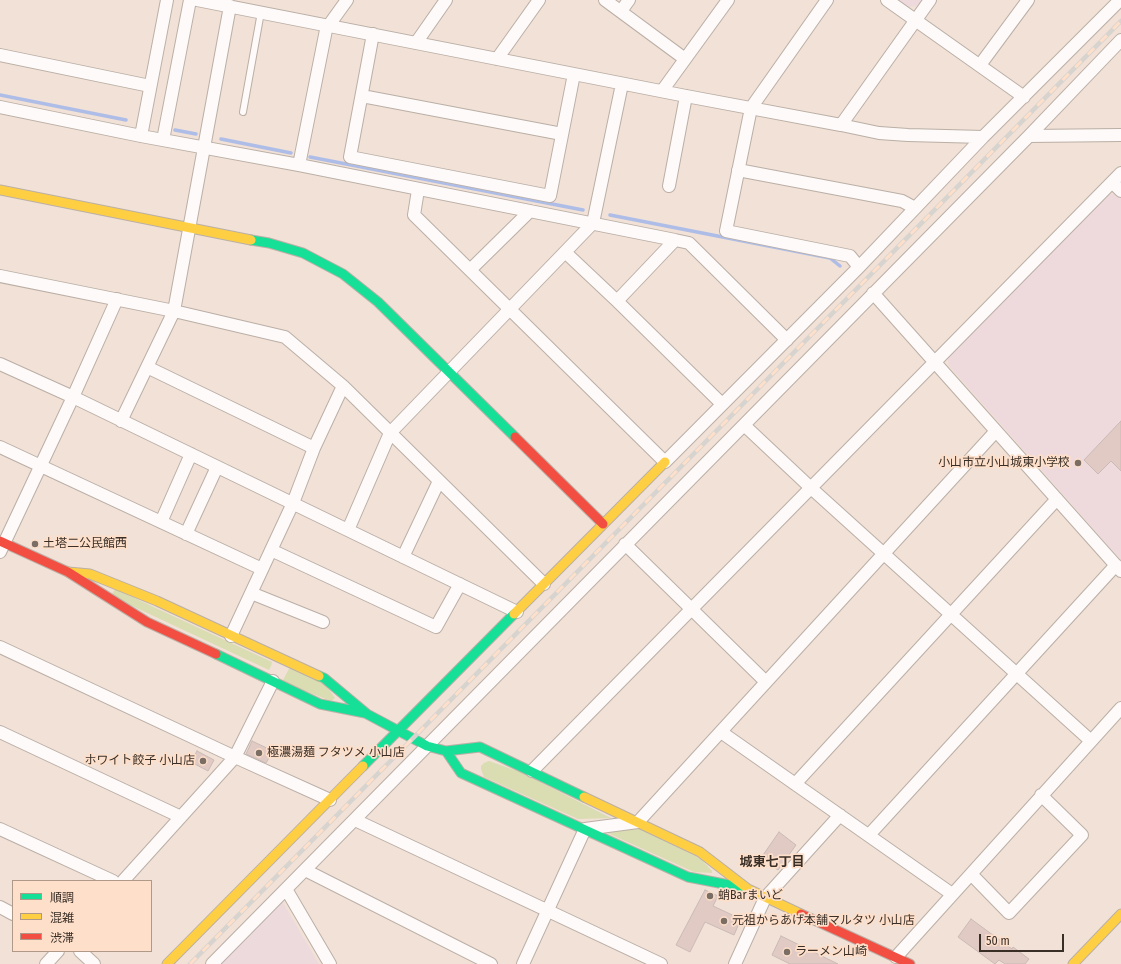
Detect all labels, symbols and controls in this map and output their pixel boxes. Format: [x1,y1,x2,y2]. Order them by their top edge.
place label: 小山市立小山城東小学校 [938,456,1070,470]
marker: 小山市立小山城東小学校 [1073,458,1083,468]
place label: 土塔二公民館西 [43,537,127,551]
marker: 土塔二公民館西 [30,539,40,549]
place label: 極濃湯麺 フタツメ 小山店 [267,746,405,760]
marker: 極濃湯麺 フタツメ 小山店 [254,748,264,758]
place label: ホワイト餃子 小山店 [84,754,195,768]
marker: ホワイト餃子 小山店 [198,756,208,766]
district label: 城東七丁目 [740,854,804,870]
legend [12,880,152,952]
place label: 蛸Barまいど [718,889,783,903]
text: 順調 [50,891,74,905]
marker: 蛸Barまいど [705,891,715,901]
text: 混雑 [50,911,74,925]
place label: 元祖からあげ本舗マルタツ 小山店 [732,914,915,928]
marker: 元祖からあげ本舗マルタツ 小山店 [719,916,729,926]
scale bar [981,926,1066,952]
text: 渋滞 [50,931,74,945]
text: 50 m [986,934,1010,948]
place label: ラーメン山崎 [795,945,867,959]
marker: ラーメン山崎 [782,947,792,957]

